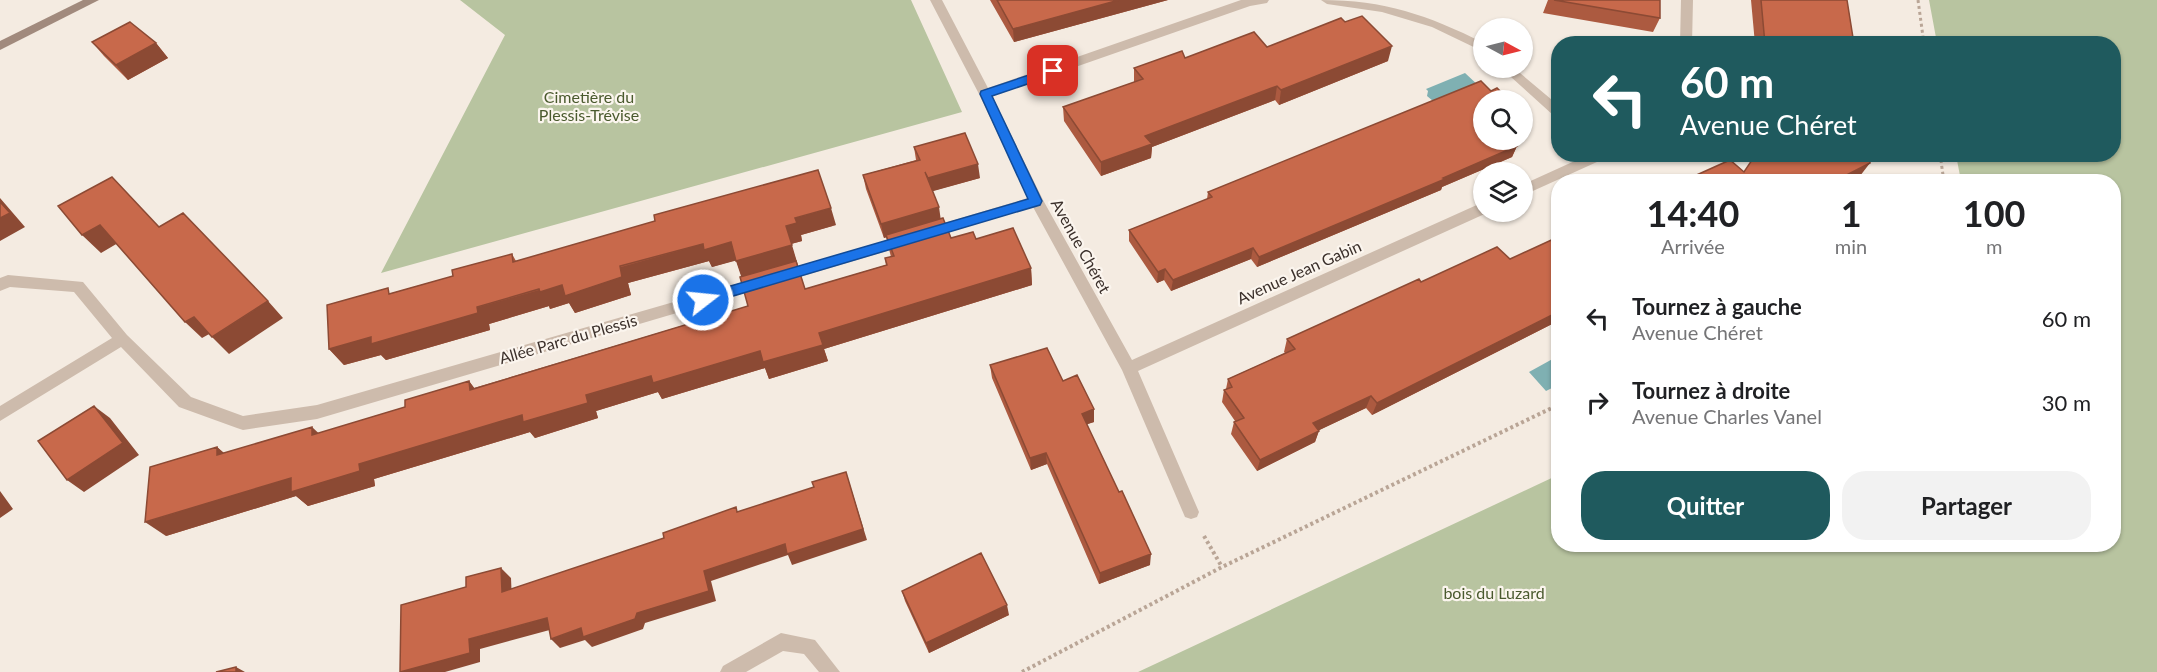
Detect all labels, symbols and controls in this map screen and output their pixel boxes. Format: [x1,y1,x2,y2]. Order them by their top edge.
north arrow [1473,18,1533,78]
map controls [1473,18,1533,222]
pin [1027,45,1078,96]
icon: arrive [1036,54,1069,87]
text: 60 m [1680,57,1774,107]
icon: left [1581,60,1659,138]
park label: Cimetière du Plessis-Trévise [539,87,639,124]
button: search [1473,90,1533,150]
text: Avenue Chéret [1680,108,1857,141]
button: layers [1473,162,1533,222]
text: 14:40 [1647,191,1739,235]
text: 1 [1841,191,1862,235]
text: 100 [1963,191,2025,235]
street label: Avenue Chéret [1048,195,1115,296]
text: Arrivée [1661,234,1725,258]
text: min [1835,234,1867,258]
text: m [1986,234,2002,258]
street label: Avenue Jean Gabin [1234,236,1364,307]
position arrow [671,268,735,332]
text: Tournez à gauche [1632,293,1802,320]
icon: left [1581,302,1614,335]
text: 60 m [2042,305,2091,332]
street label: Allée Parc du Plessis [497,310,639,367]
text: Avenue Chéret [1632,320,1763,344]
text: Tournez à droite [1632,377,1790,404]
icon: right [1581,386,1614,419]
text: 30 m [2042,389,2091,416]
text: Avenue Charles Vanel [1632,404,1822,428]
button: Quitter [1581,471,1830,540]
button: Partager [1842,471,2091,540]
park label: bois du Luzard [1443,583,1545,602]

